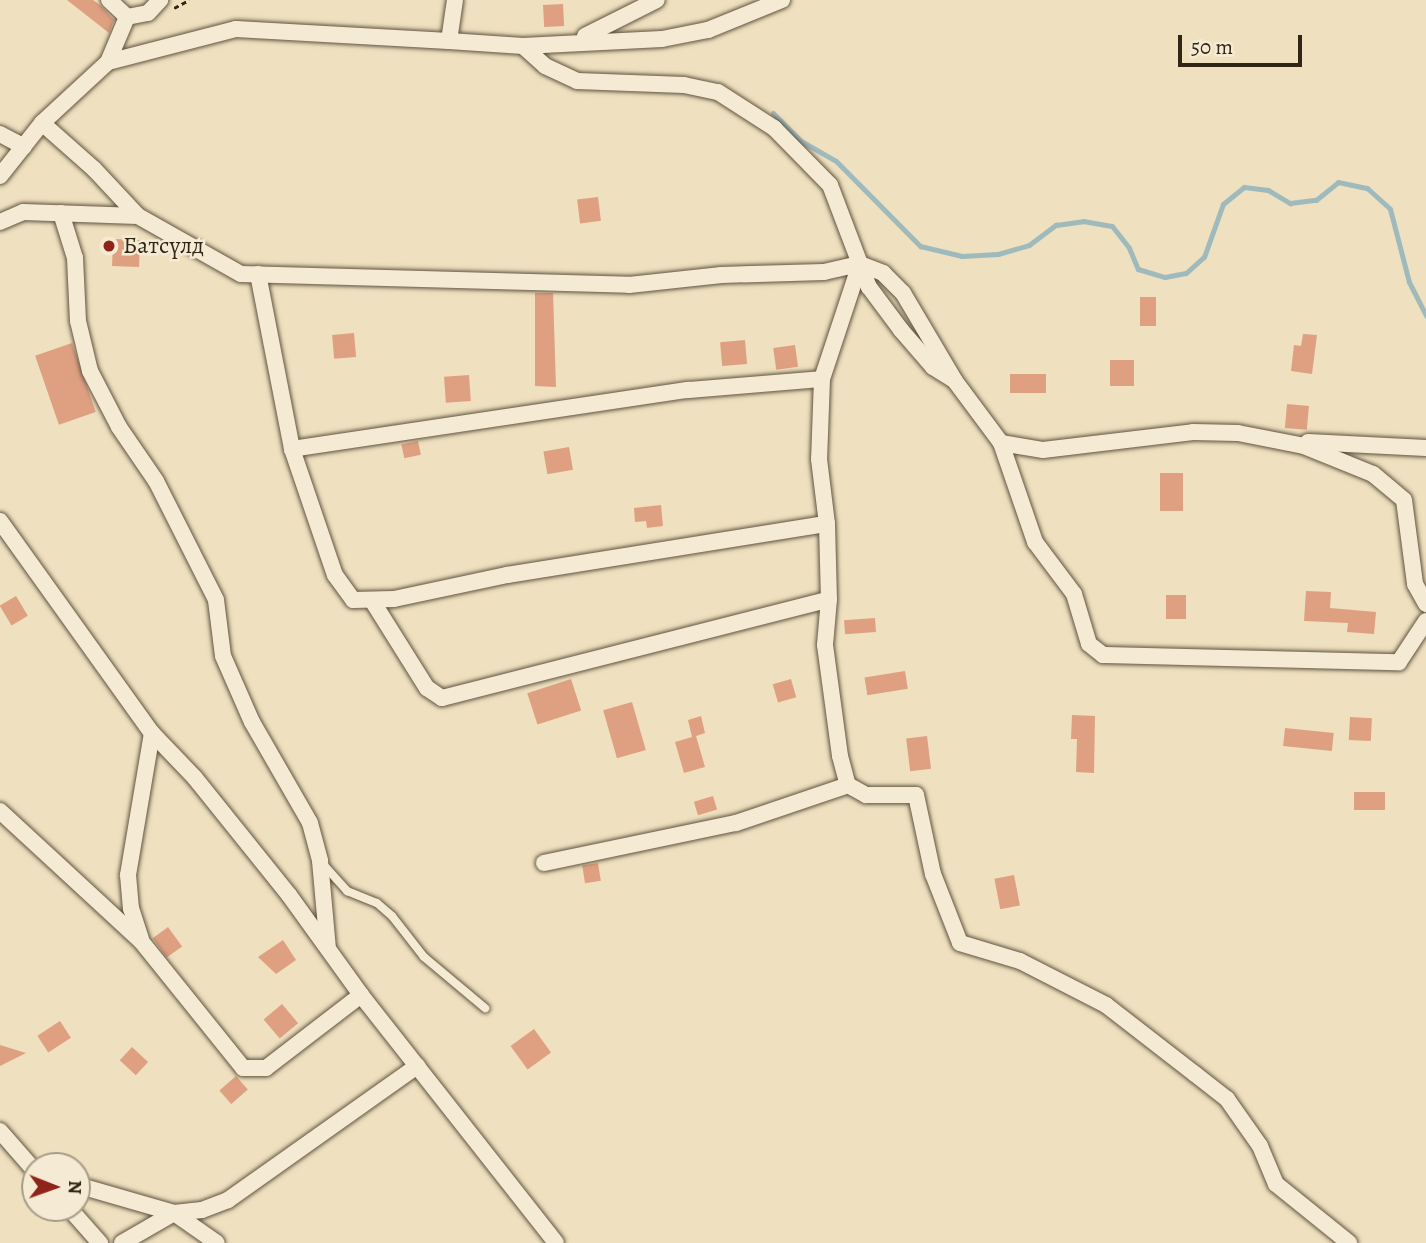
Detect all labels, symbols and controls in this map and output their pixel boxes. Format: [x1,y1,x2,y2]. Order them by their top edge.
scale bar [1181,21,1305,65]
text: 50 m [1191,33,1233,61]
place label: Батсүлд [123,232,204,260]
marker: Батсүлд [101,238,117,254]
north arrow [21,1152,91,1222]
text: N [62,1180,88,1194]

